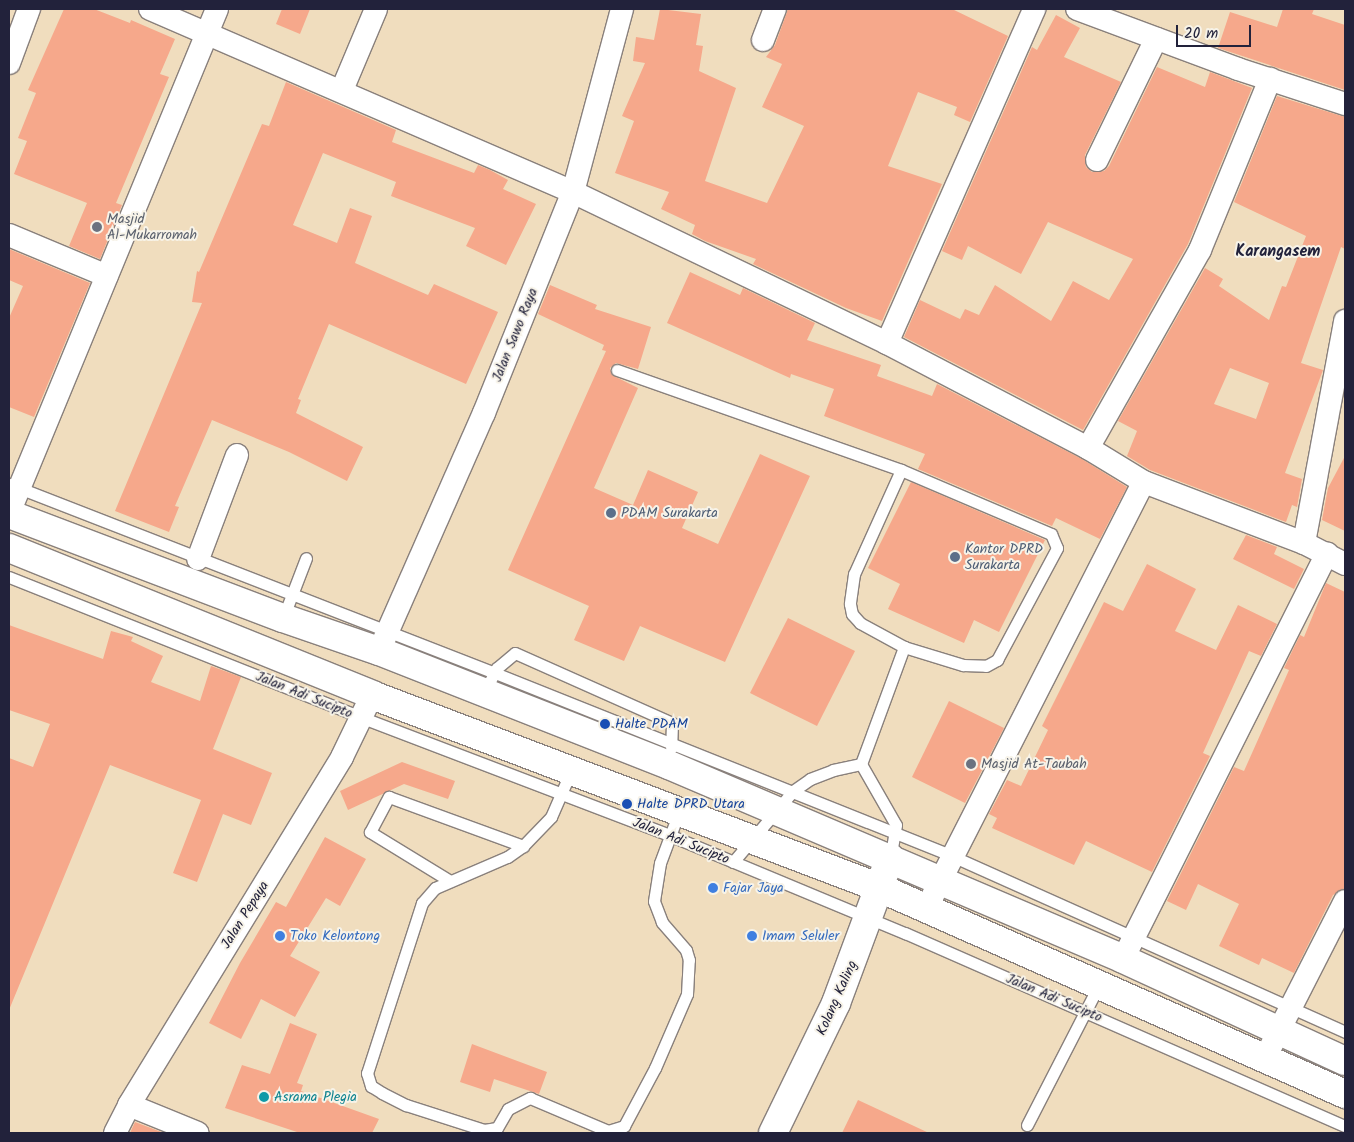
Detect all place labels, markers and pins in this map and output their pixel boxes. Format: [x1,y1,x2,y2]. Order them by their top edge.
place label: Masjid Al-Mukarromah [107,211,197,243]
marker: Masjid Al-Mukarromah [91,221,103,233]
place label: PDAM Surakarta [621,505,718,521]
marker: PDAM Surakarta [605,507,617,519]
place label: Kantor DPRD Surakarta [965,541,1043,574]
marker: Kantor DPRD Surakarta [949,551,961,563]
place label: Halte PDAM [615,716,688,732]
marker: Halte PDAM [599,718,611,730]
place label: Masjid At-Taubah [981,756,1087,772]
marker: Masjid At-Taubah [965,758,977,770]
place label: Halte DPRD Utara [637,796,745,812]
marker: Halte DPRD Utara [621,798,633,810]
place label: Fajar Jaya [723,880,784,896]
marker: Fajar Jaya [707,882,719,894]
place label: Toko Kelontong [290,928,380,944]
place label: Imam Seluler [762,928,839,944]
marker: Toko Kelontong [274,930,286,942]
marker: Imam Seluler [746,930,758,942]
place label: Asrama Plegia [274,1089,357,1105]
marker: Asrama Plegia [258,1091,270,1103]

